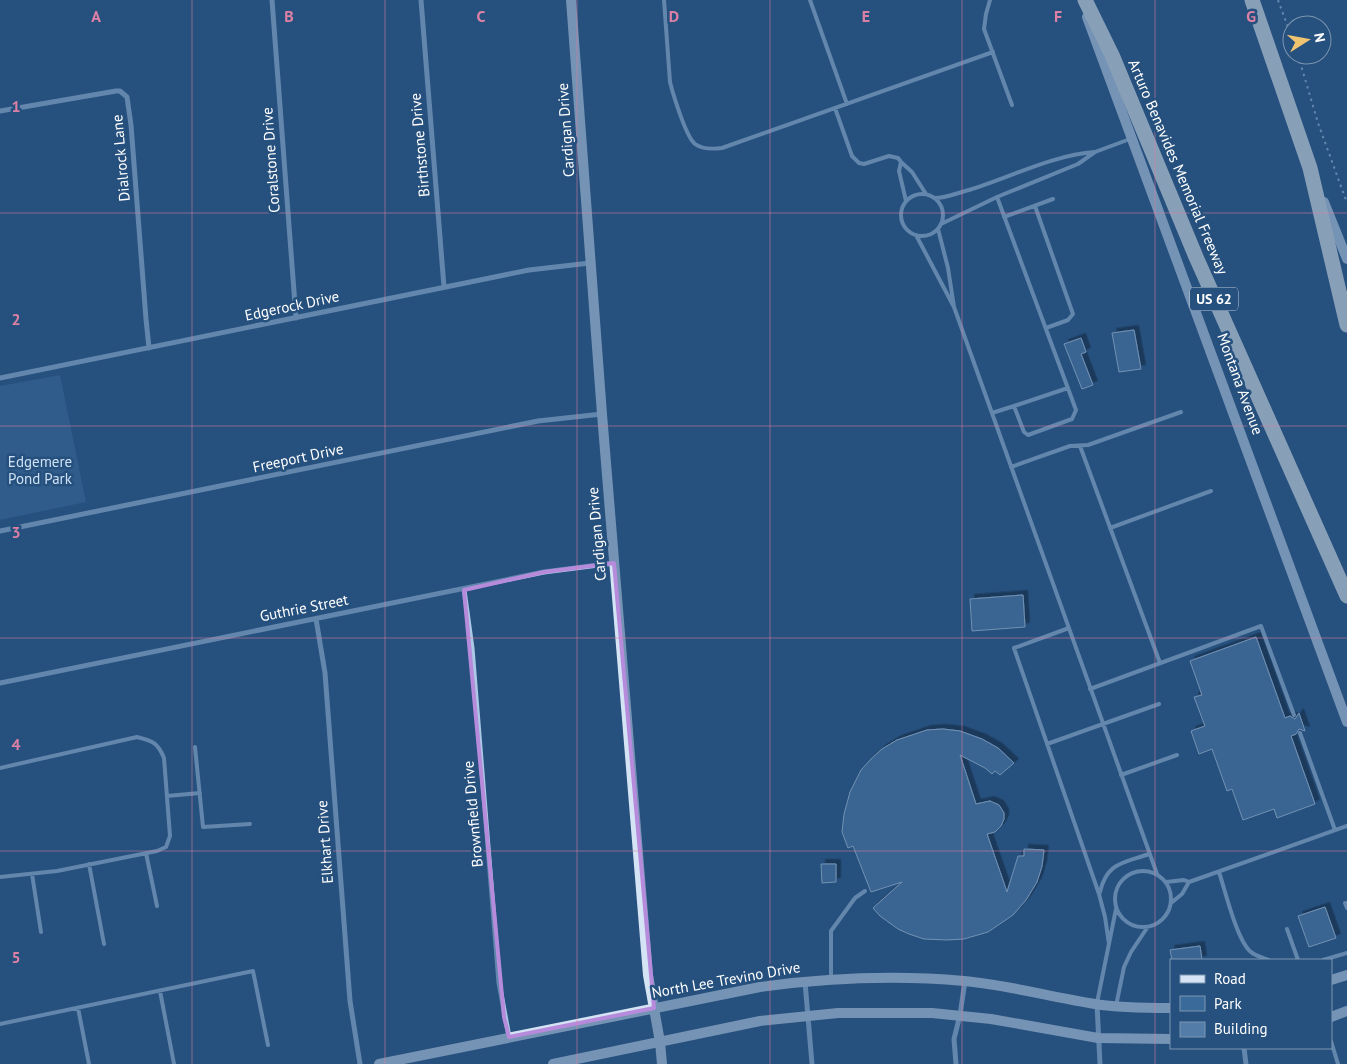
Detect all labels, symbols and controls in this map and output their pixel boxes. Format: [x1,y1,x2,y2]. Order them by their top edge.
text: A [91,6,101,26]
text: B [284,6,294,26]
text: C [477,6,486,26]
text: D [669,6,679,26]
text: E [862,6,870,26]
text: F [1054,6,1062,26]
text: G [1246,6,1256,26]
north arrow [1282,15,1332,65]
text: N [1310,31,1329,44]
street label: Arturo Benavides Memorial Freeway [1124,56,1232,277]
street label: Cardigan Drive [553,82,578,178]
street label: Birthstone Drive [405,92,434,198]
text: 1 [11,96,21,116]
street label: Coralstone Drive [257,107,284,213]
street label: Dialrock Lane [107,114,134,202]
street label: Edgerock Drive [243,286,341,325]
road number: US 62 [1190,288,1238,310]
text: 2 [11,309,21,329]
street label: Montana Avenue [1213,330,1268,437]
street label: Freeport Drive [251,439,345,476]
park label: Edgemere Pond Park [8,452,73,488]
street label: Cardigan Drive [583,486,610,582]
text: 3 [11,522,21,542]
street label: Guthrie Street [258,590,350,625]
text: 4 [11,734,21,754]
street label: Brownfield Drive [458,760,487,868]
street label: Elkhart Drive [312,800,337,884]
text: 5 [11,947,21,967]
street label: North Lee Trevino Drive [650,957,802,1002]
legend [1170,959,1332,1049]
text: Road [1214,969,1246,988]
text: Park [1214,994,1242,1013]
text: Building [1214,1019,1268,1038]

